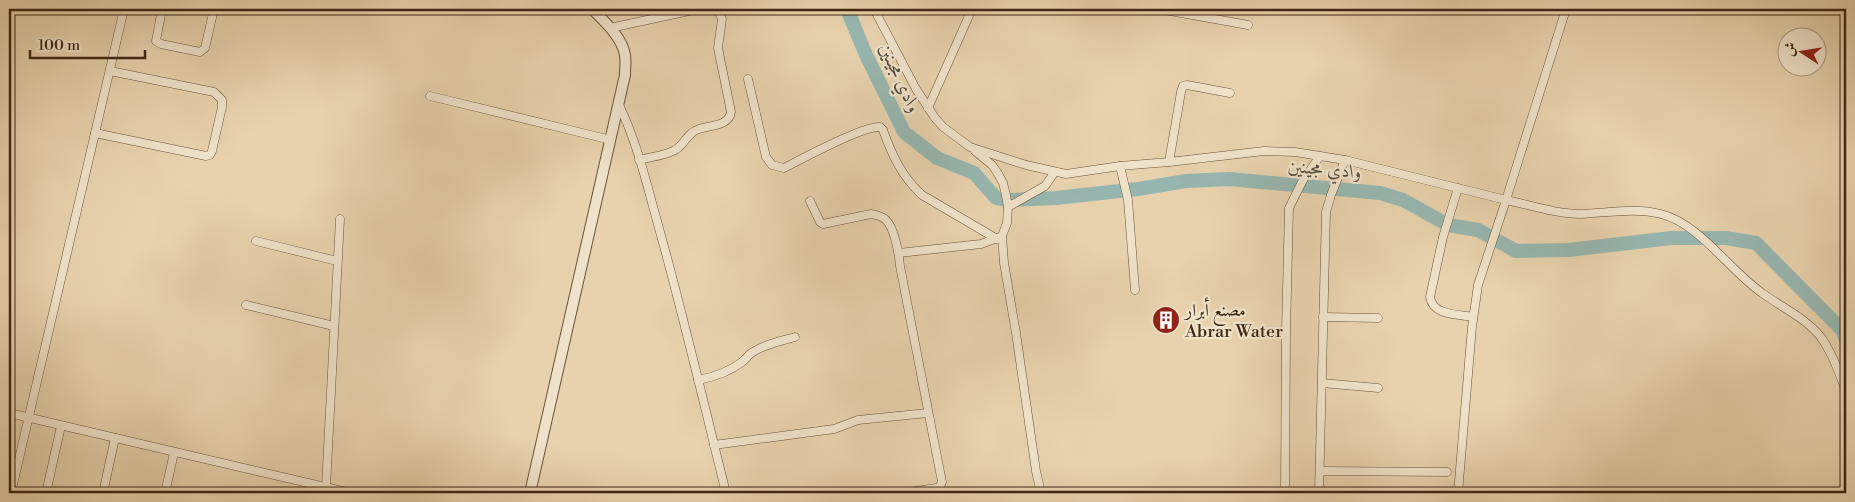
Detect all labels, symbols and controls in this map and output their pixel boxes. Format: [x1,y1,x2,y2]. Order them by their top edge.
scale bar [30,28,145,60]
north arrow [1778,28,1828,78]
text: 100 m [38,36,80,55]
water label: وادي مجينين [871,39,927,118]
text: ش [1780,41,1801,58]
water label: وادي مجينين [1287,154,1363,187]
place label: مصنع أبرار Abrar Water [1183,297,1283,343]
building icon: مصنع أبرار Abrar Water [1151,305,1181,335]

